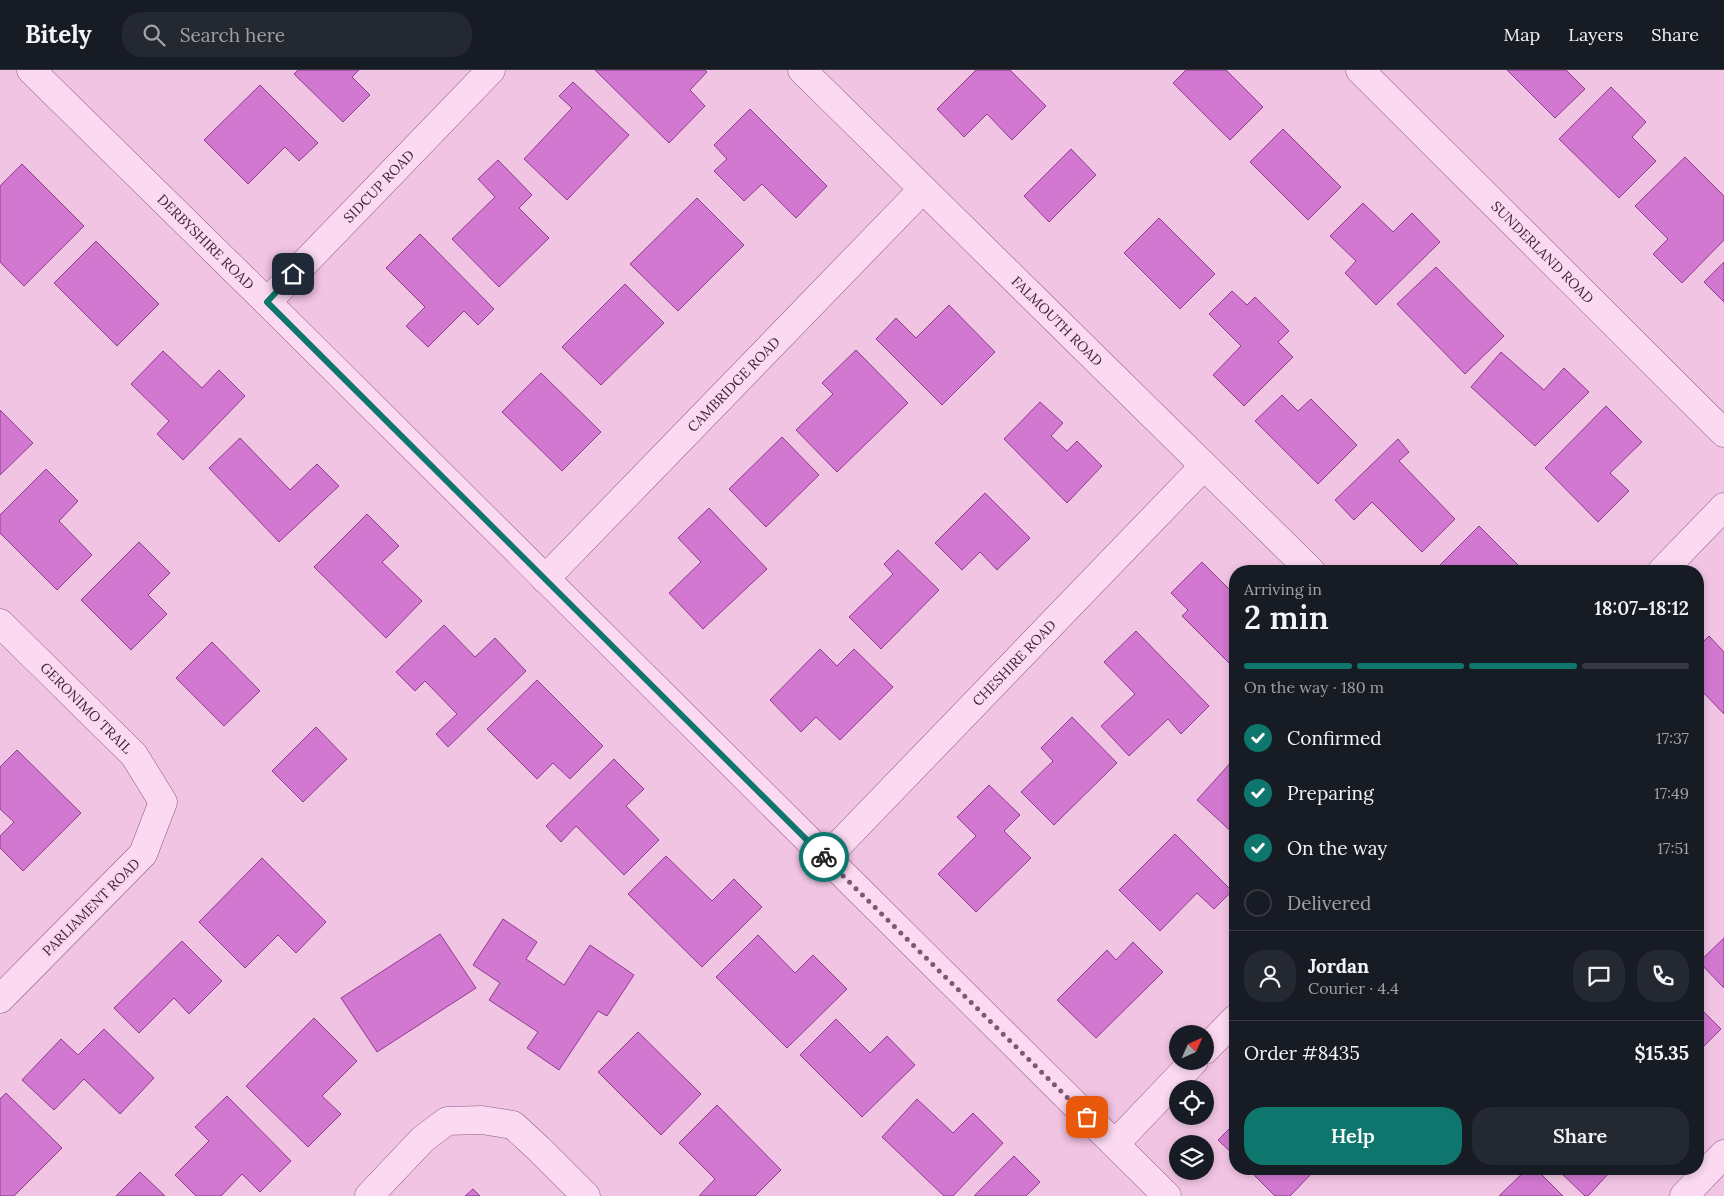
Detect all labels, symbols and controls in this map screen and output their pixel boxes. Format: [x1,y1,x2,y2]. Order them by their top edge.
search box [122,12,472,57]
text: Bitely [25,19,92,50]
icon: search [140,21,168,49]
text: Search here [180,23,285,47]
text: Map [1504,23,1540,46]
text: Layers [1568,23,1623,46]
text: Share [1651,23,1699,46]
street label: SIDCUP ROAD [340,146,418,226]
street label: DERBYSHIRE ROAD [153,190,258,293]
street label: SUNDERLAND ROAD [1488,197,1598,307]
pin [272,253,314,295]
icon: home [279,260,307,288]
street label: FALMOUTH ROAD [1008,272,1107,370]
street label: CAMBRIDGE ROAD [683,333,784,436]
text: Arriving in [1244,579,1322,599]
text: 18:07–18:12 [1594,596,1689,620]
text: 2 min [1244,597,1329,638]
street label: CHESHIRE ROAD [968,616,1060,710]
street label: GERONIMO TRAIL [36,659,136,757]
text: On the way · 180 m [1244,677,1384,697]
icon: check [1244,724,1272,752]
text: Confirmed [1287,726,1382,750]
text: 17:37 [1656,728,1689,748]
icon: check [1244,779,1272,807]
text: Preparing [1287,781,1374,805]
text: 17:49 [1654,783,1689,803]
courier [799,832,849,882]
icon: check [1244,834,1272,862]
text: On the way [1287,836,1387,860]
text: 17:51 [1657,838,1689,858]
icon: bike [810,843,838,871]
street label: PARLIAMENT ROAD [38,854,144,960]
text: Delivered [1287,891,1371,915]
button: person [1244,950,1296,1002]
button: chat [1573,950,1625,1002]
button: phone [1637,950,1689,1002]
text: Jordan [1308,954,1369,978]
text: Courier · 4.4 [1308,978,1399,998]
north arrow [1169,1025,1214,1070]
map controls [1169,1025,1214,1180]
text: Order #8435 [1244,1041,1360,1065]
text: $15.35 [1635,1041,1689,1065]
button: locate [1169,1080,1214,1125]
pin [1066,1096,1108,1138]
icon: bag [1073,1103,1101,1131]
button: Help [1244,1107,1462,1165]
button: Share [1472,1107,1689,1165]
button: layers [1169,1135,1214,1180]

